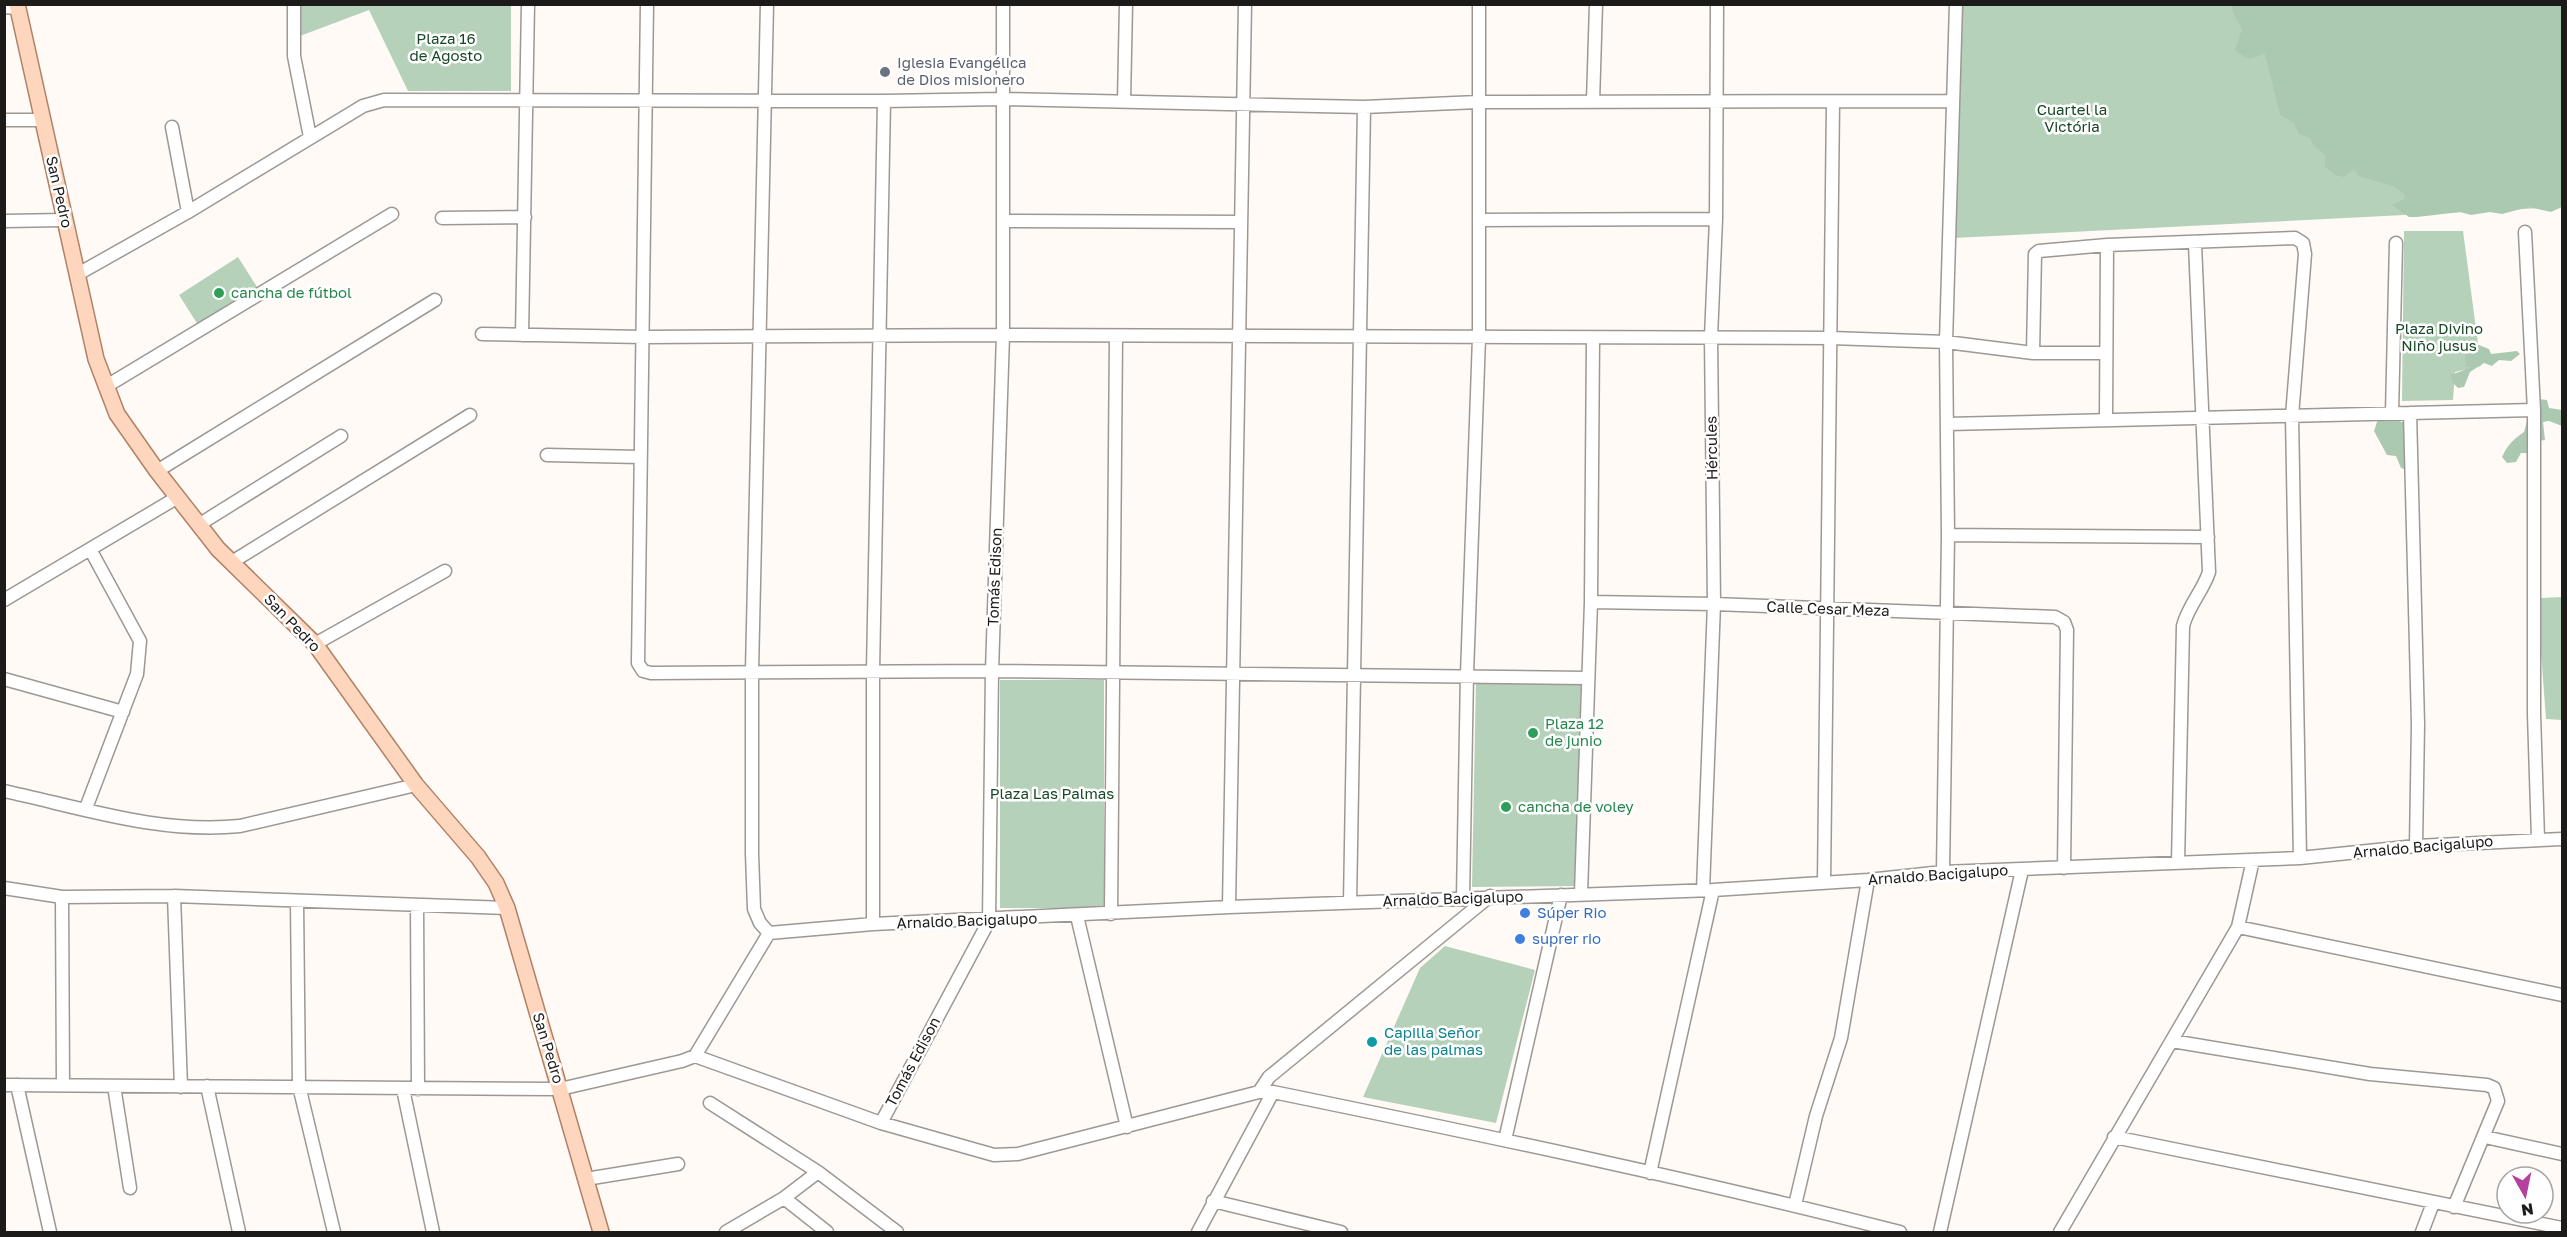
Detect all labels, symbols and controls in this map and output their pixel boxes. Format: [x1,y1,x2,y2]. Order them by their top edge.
park label: Plaza 16 de Agosto [410,29,482,64]
place label: Iglesia Evangélica de Dios misionero [897,53,1027,88]
marker: Iglesia Evangélica de Dios misionero [878,65,892,79]
park label: Cuartel la Victória [2037,100,2107,135]
street label: San Pedro [43,154,77,230]
place label: cancha de fútbol [231,283,352,301]
marker: cancha de fútbol [212,286,226,300]
park label: Plaza Divino Niño jusus [2395,319,2483,354]
street label: Hércules [1701,416,1721,480]
street label: Tomás Edison [983,527,1005,627]
street label: San Pedro [261,590,325,655]
street label: Calle Cesar Meza [1766,597,1890,619]
place label: Plaza 12 de junio [1545,714,1604,749]
marker: Plaza 12 de junio [1526,726,1540,740]
park label: Plaza Las Palmas [990,784,1114,802]
place label: cancha de voley [1518,797,1634,815]
marker: cancha de voley [1499,800,1513,814]
street label: Arnaldo Bacigalupo [2352,831,2494,861]
street label: Arnaldo Bacigalupo [1867,860,2009,888]
street label: Arnaldo Bacigalupo [1382,887,1524,909]
place label: Súper Rio [1537,903,1606,921]
marker: Súper Rio [1518,906,1532,920]
street label: Arnaldo Bacigalupo [896,909,1038,931]
place label: suprer rio [1532,929,1601,947]
marker: suprer rio [1513,932,1527,946]
street label: San Pedro [530,1010,568,1085]
street label: Tomás Edison [881,1014,943,1109]
place label: Capilla Señor de las palmas [1384,1023,1483,1058]
marker: Capilla Señor de las palmas [1365,1035,1379,1049]
north arrow [2495,1165,2555,1225]
text: N [2520,1199,2535,1221]

